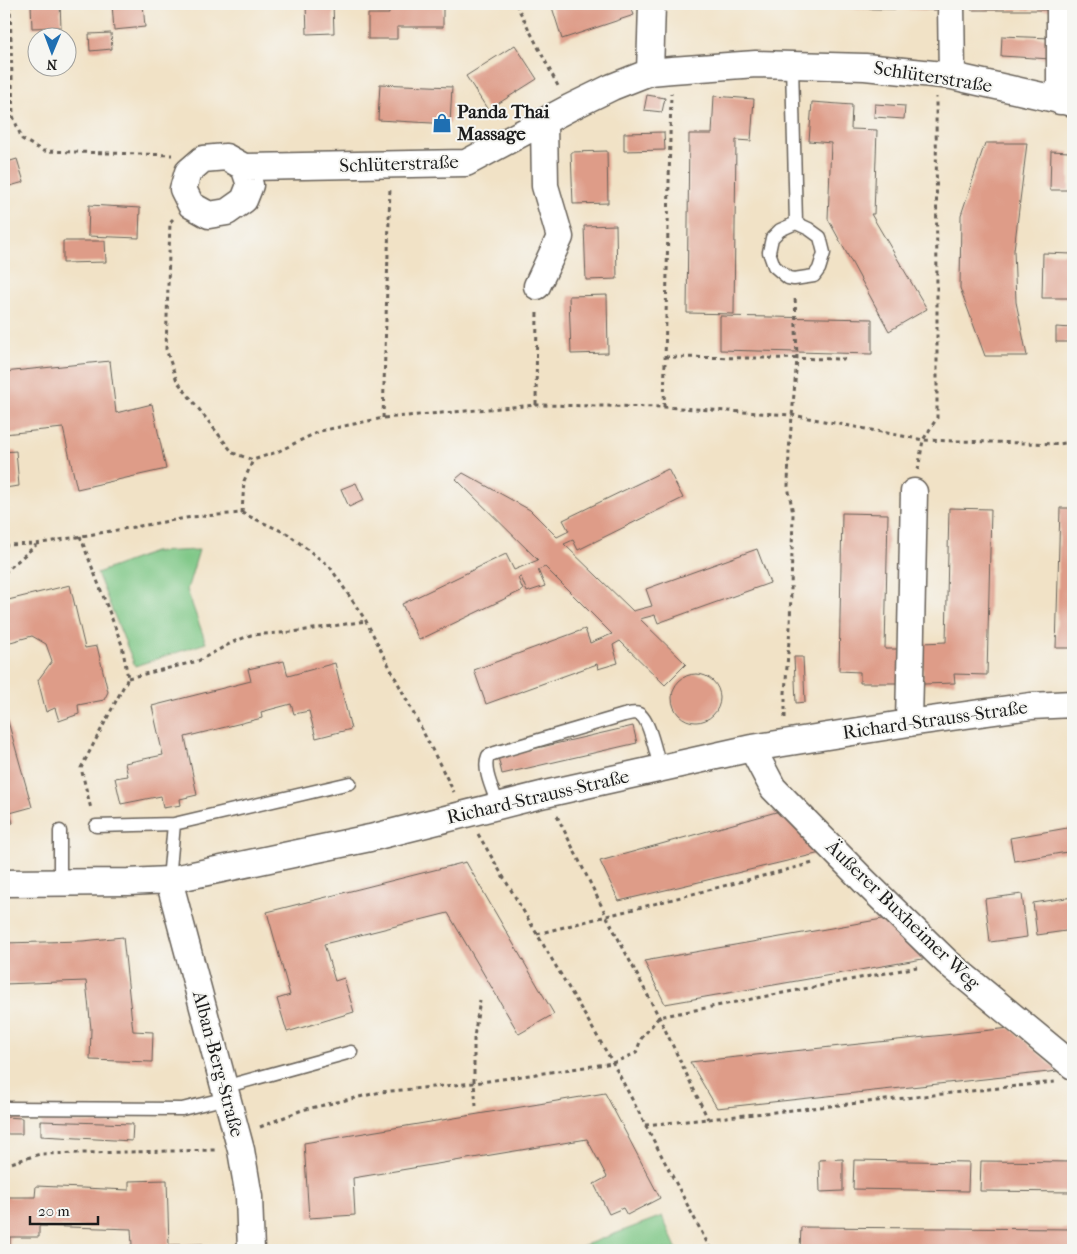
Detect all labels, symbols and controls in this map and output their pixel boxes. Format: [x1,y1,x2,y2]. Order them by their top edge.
north arrow [28,28,78,78]
text: N [46,56,57,73]
street label: Schlüterstraße [872,57,994,97]
place label: Panda Thai Massage [456,101,550,145]
shop icon: Panda Thai Massage [431,112,453,134]
street label: Schlüterstraße [339,151,459,177]
street label: Richard-Strauss-Straße [841,696,1029,744]
street label: Richard-Strauss-Straße [445,765,631,829]
street label: Äußerer Buxheimer Weg [821,835,985,995]
street label: Alban-Berg-Straße [188,988,248,1139]
scale bar [30,1194,98,1226]
text: 20 m [38,1202,70,1220]

